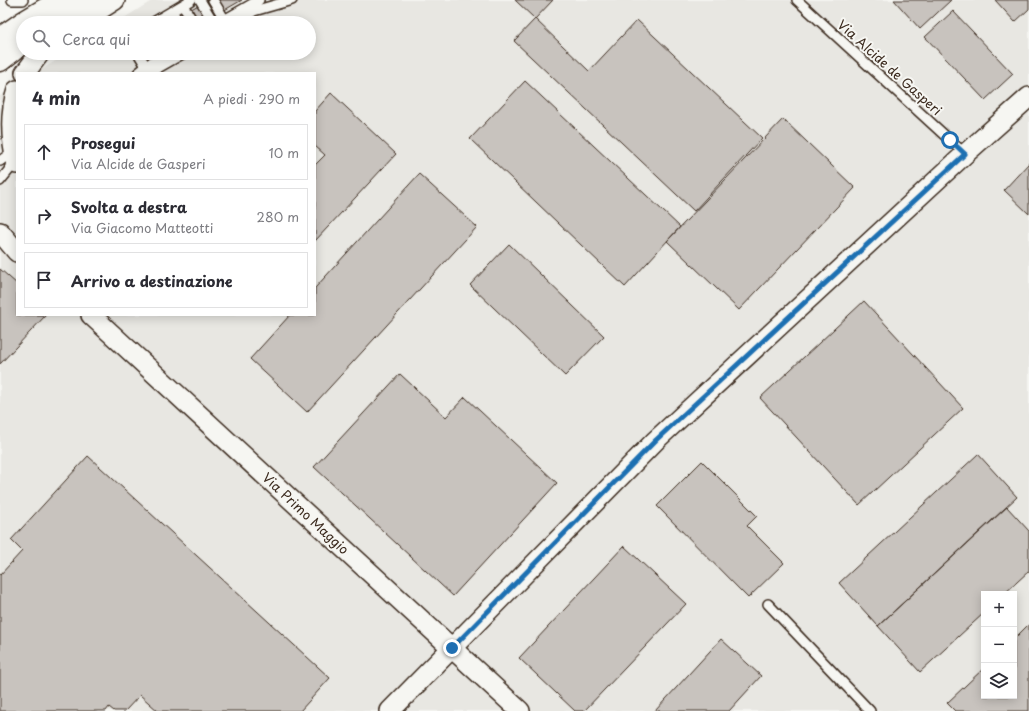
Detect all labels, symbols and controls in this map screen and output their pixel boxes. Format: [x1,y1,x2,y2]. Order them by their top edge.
street label: Via Alcide de Gasperi [834,15,946,119]
search box [16,16,316,60]
icon: search [30,27,52,49]
text: Cerca qui [62,27,130,50]
text: 4 min [32,85,80,111]
text: A piedi · 290 m [203,89,300,108]
text: Prosegui [71,131,135,154]
route start [941,131,959,149]
icon: ahead [33,141,55,163]
text: 10 m [269,143,299,162]
text: Via Alcide de Gasperi [71,154,206,173]
text: Svolta a destra [71,195,187,218]
icon: right [33,205,55,227]
text: 280 m [257,207,299,226]
text: Via Giacomo Matteotti [71,218,213,237]
icon: arrive [33,269,55,291]
text: Arrivo a destinazione [71,269,233,292]
street label: Via Primo Maggio [258,468,354,558]
map controls [981,591,1017,699]
button: + [981,591,1017,627]
button: − [981,627,1017,663]
route end [443,639,461,657]
button: layers [981,663,1017,699]

